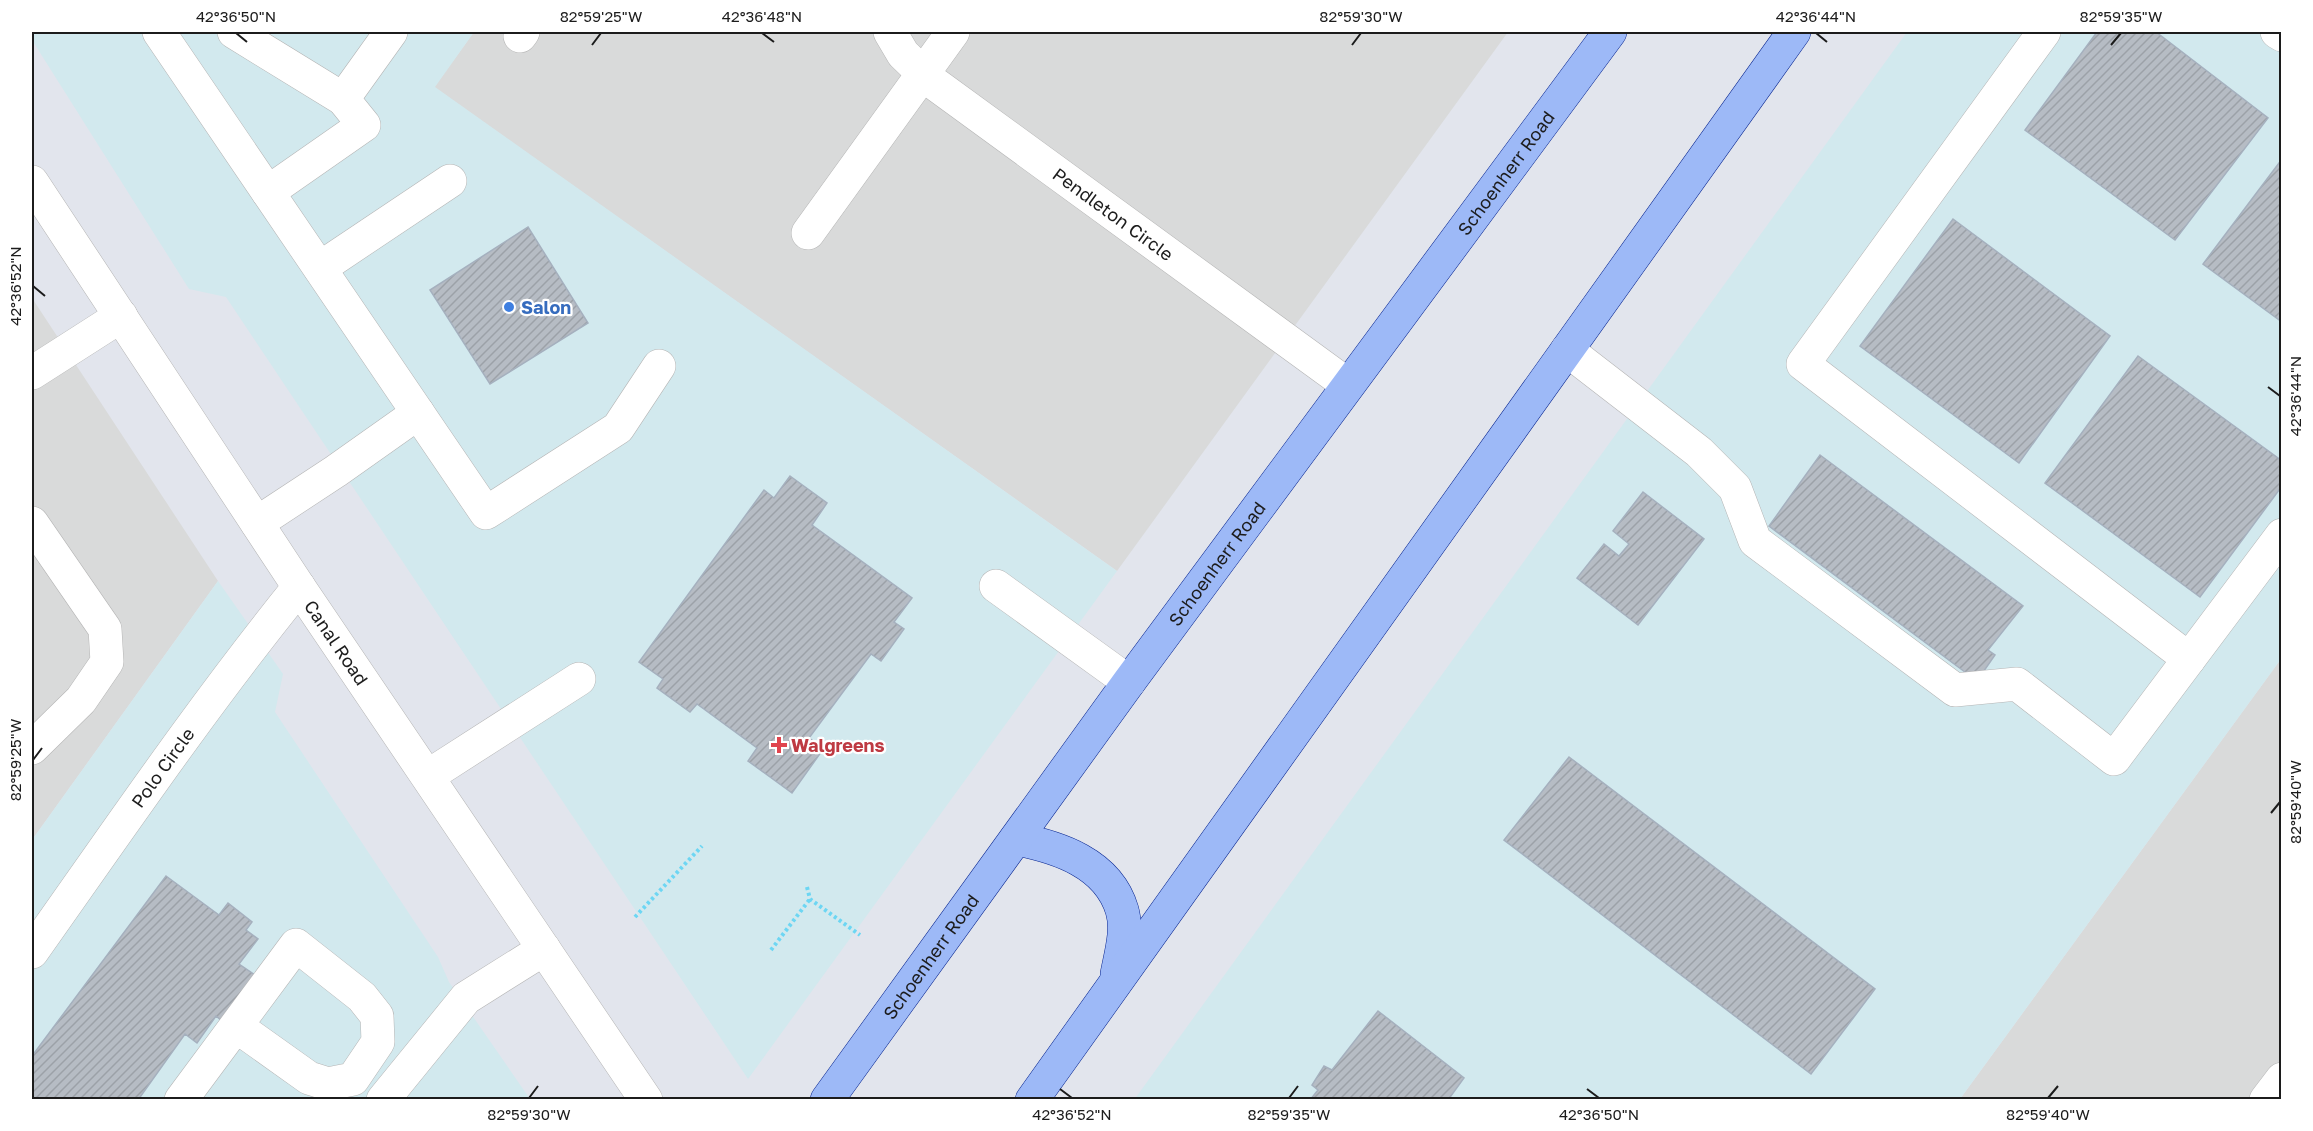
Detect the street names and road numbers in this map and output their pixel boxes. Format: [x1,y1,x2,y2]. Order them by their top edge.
street label: Schoenherr Road [1453,106,1559,239]
street label: Pendleton Circle [1049,163,1178,265]
street label: Schoenherr Road [1163,497,1270,630]
street label: Canal Road [300,596,373,689]
street label: Polo Circle [126,723,199,812]
street label: Schoenherr Road [878,890,983,1023]

